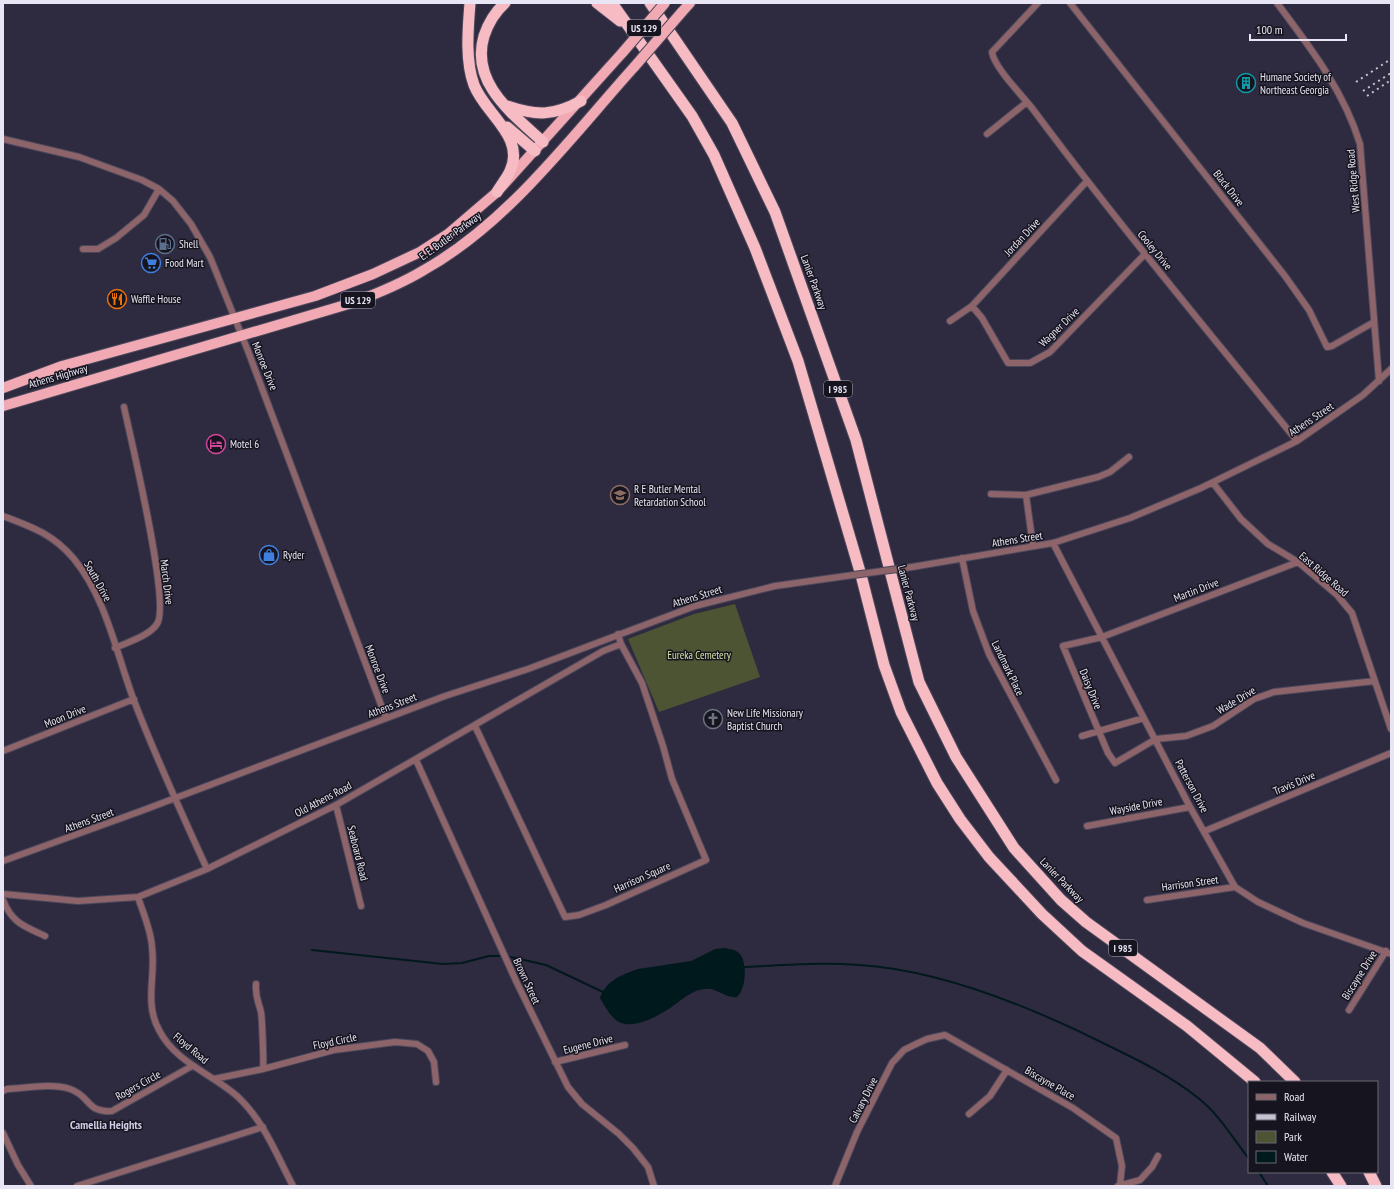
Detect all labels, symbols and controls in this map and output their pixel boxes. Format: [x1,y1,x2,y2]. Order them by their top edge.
scale bar [1250,16,1346,42]
road number: US 129 [627,20,661,36]
text: 100 m [1256,22,1283,37]
place label: Humane Society of Northeast Georgia [1260,70,1332,97]
building icon: Humane Society of Northeast Georgia [1235,72,1257,94]
street label: West Ridge Road [1343,149,1363,213]
street label: Black Drive [1210,167,1248,209]
street label: E. E. Butler Parkway [416,208,484,263]
street label: Jordan Drive [1000,215,1043,260]
street label: Cooley Drive [1135,227,1176,273]
fuel station icon: Shell [154,233,176,255]
place label: Shell [179,237,199,251]
supermarket icon: Food Mart [140,252,162,274]
street label: Lanier Parkway [798,253,831,312]
place label: Food Mart [165,256,204,270]
restaurant icon: Waffle House [106,288,128,310]
place label: Waffle House [131,292,181,306]
road number: US 129 [341,292,375,308]
street label: Wagner Drive [1036,304,1082,350]
street label: Monroe Drive [249,340,281,393]
street label: Athens Highway [27,361,90,391]
road number: I 985 [824,381,852,397]
street label: Athens Street [1286,399,1336,439]
hotel icon: Motel 6 [205,433,227,455]
place label: Motel 6 [230,437,259,451]
place label: R E Butler Mental Retardation School [634,482,706,509]
school or university icon: R E Butler Mental Retardation School [609,484,631,506]
street label: Athens Street [991,528,1043,550]
shop icon: Ryder [258,544,280,566]
place label: Ryder [283,548,304,562]
street label: East Ridge Road [1296,549,1352,599]
street label: South Drive [81,558,115,604]
street label: March Drive [157,559,177,606]
street label: Lanier Parkway [895,564,923,623]
street label: Martin Drive [1171,575,1221,605]
street label: Athens Street [671,582,723,610]
street label: Landmark Place [989,638,1028,698]
street label: Monroe Drive [362,643,394,696]
park label: Eureka Cemetery [667,648,732,662]
street label: Daisy Drive [1077,667,1106,712]
street label: Wade Drive [1214,683,1258,717]
street label: Athens Street [366,689,418,721]
street label: Moon Drive [42,701,88,731]
place label: New Life Missionary Baptist Church [727,706,804,733]
church icon: New Life Missionary Baptist Church [702,708,724,730]
street label: Patterson Drive [1172,757,1212,815]
street label: Travis Drive [1271,768,1317,798]
street label: Old Athens Road [292,778,354,820]
street label: Wayside Drive [1109,794,1164,818]
street label: Athens Street [63,805,115,835]
street label: Seaboard Road [344,824,372,882]
street label: Lanier Parkway [1037,855,1088,906]
street label: Harrison Square [611,858,673,896]
street label: Harrison Street [1161,872,1219,894]
road number: I 985 [1109,940,1137,956]
street label: Biscayne Drive [1338,947,1380,1002]
street label: Brown Street [510,956,544,1006]
street label: Floyd Road [171,1029,212,1067]
street label: Floyd Circle [312,1029,359,1052]
street label: Eugene Drive [562,1031,615,1057]
street label: Biscayne Place [1022,1063,1078,1103]
street label: Rogers Circle [113,1067,163,1103]
street label: Calvary Drive [845,1074,881,1125]
legend [1248,1081,1378,1173]
text: Road [1284,1089,1304,1104]
text: Railway [1284,1109,1317,1124]
district label: Camellia Heights [70,1117,142,1132]
text: Park [1284,1129,1302,1144]
text: Water [1284,1149,1309,1164]

